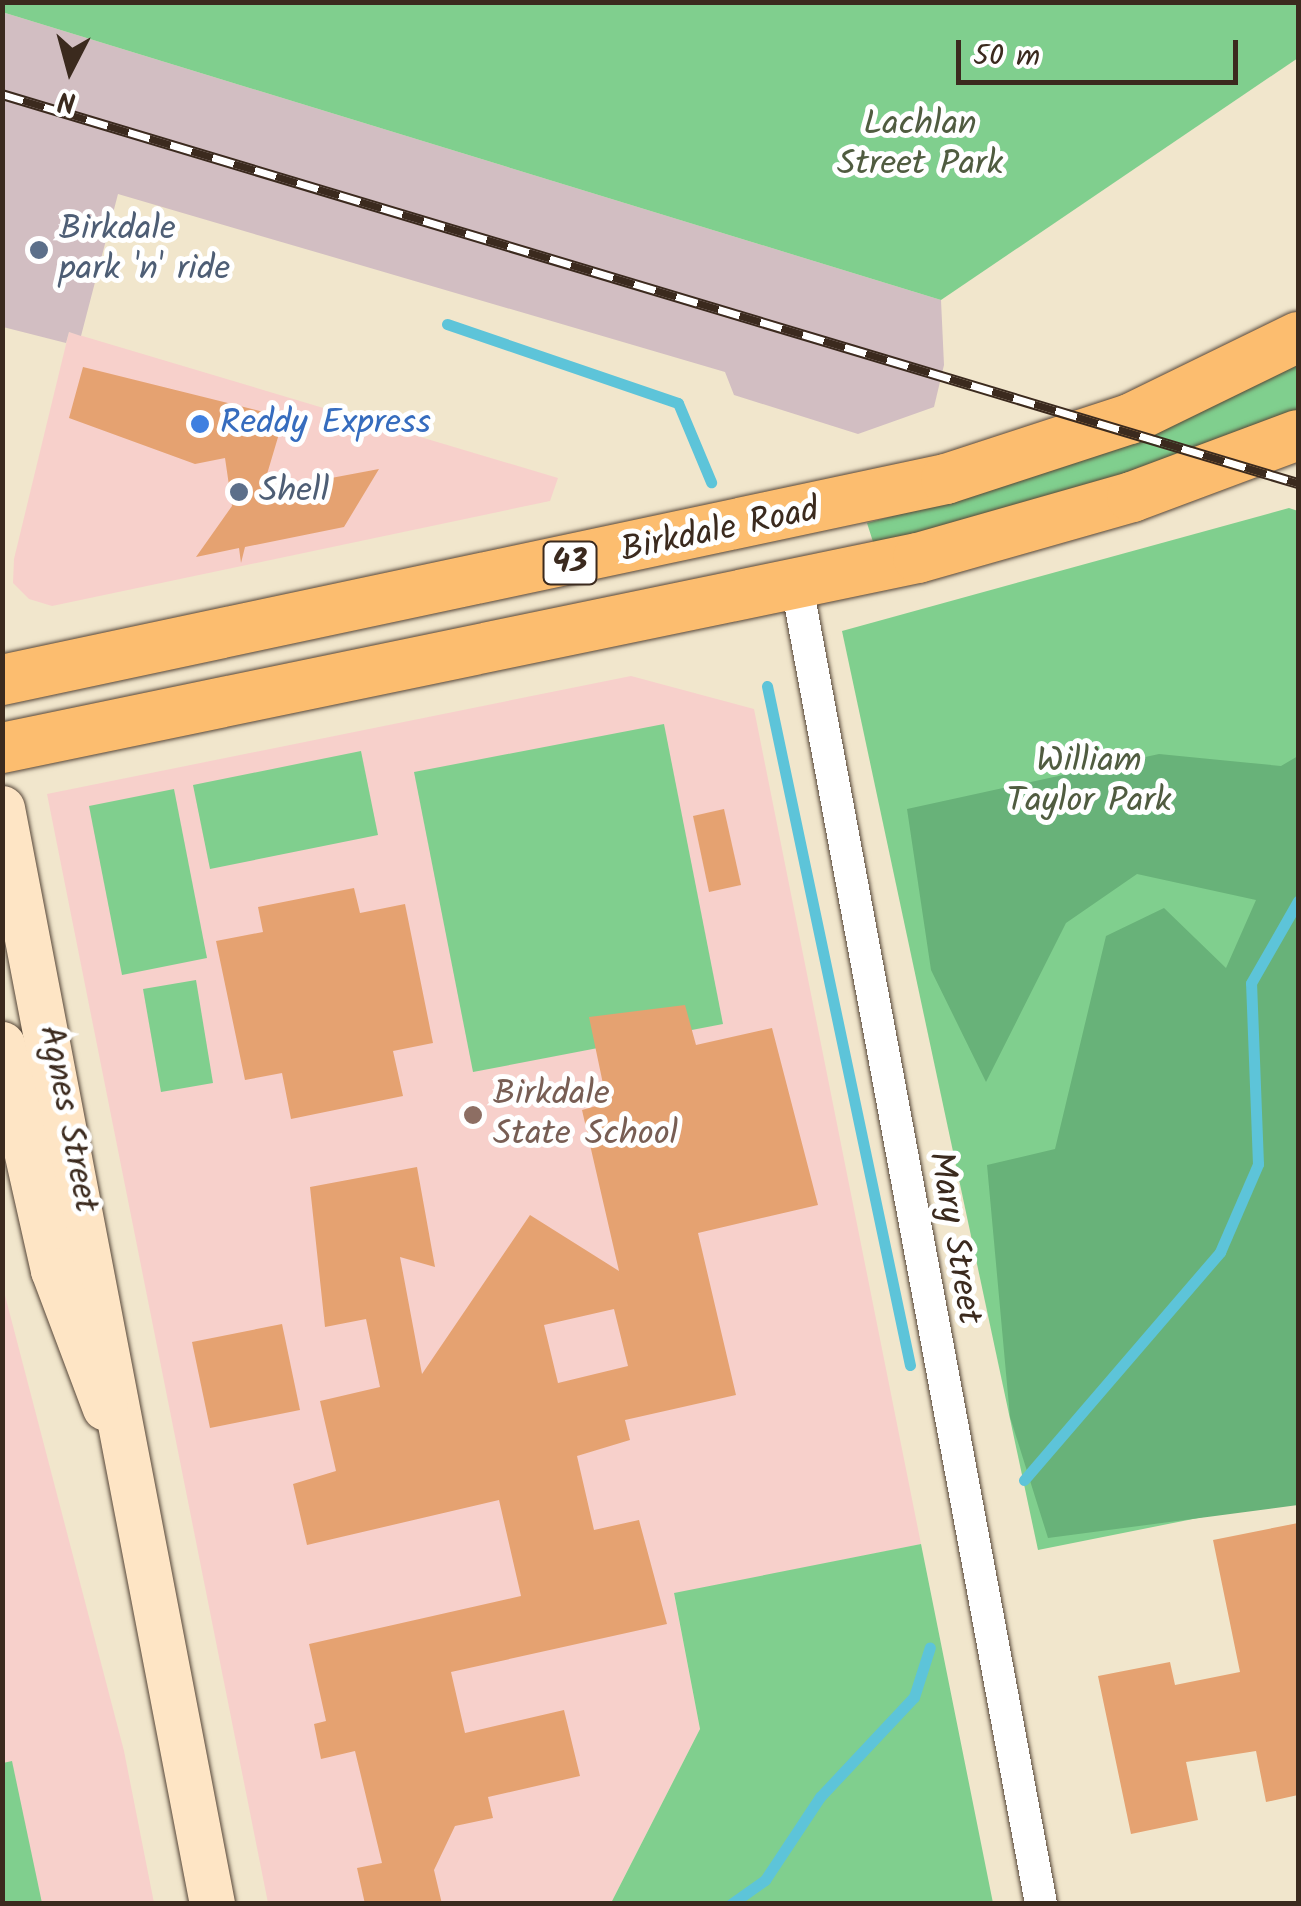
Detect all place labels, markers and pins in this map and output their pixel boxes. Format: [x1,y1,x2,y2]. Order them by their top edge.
place label: Birkdale park 'n' ride [59,209,230,291]
marker: Birkdale park 'n' ride [28,239,50,261]
place label: Reddy Express [220,403,431,445]
marker: Reddy Express [189,413,211,435]
place label: Shell [259,471,329,513]
marker: Shell [228,481,250,503]
place label: Birkdale State School [493,1074,678,1156]
marker: Birkdale State School [462,1104,484,1126]

